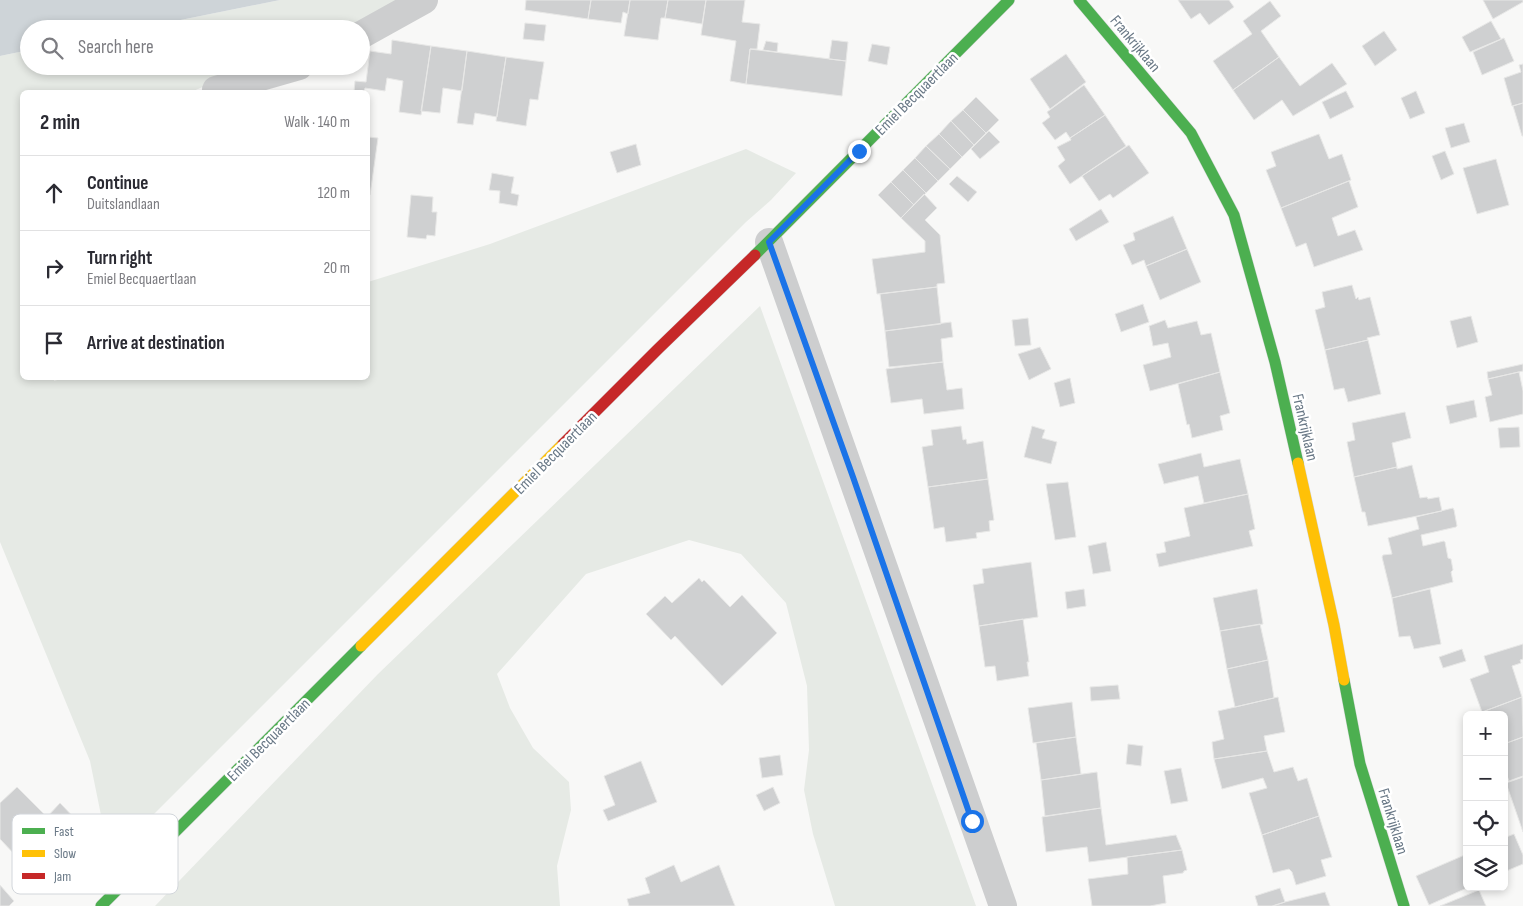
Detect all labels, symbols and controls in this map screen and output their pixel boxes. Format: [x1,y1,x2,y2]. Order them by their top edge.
street label: Frankrijklaan [1106,12,1164,76]
search box [20,20,370,75]
icon: search [38,34,66,62]
text: Search here [78,36,154,59]
street label: Emiel Becquaertlaan [872,49,962,139]
text: 2 min [40,110,80,135]
text: Walk · 140 m [284,113,350,132]
route end [848,140,871,163]
text: Continue [87,172,148,195]
icon: ahead [40,179,68,207]
text: 120 m [318,184,350,203]
text: Duitslandlaan [87,195,160,214]
text: Turn right [87,247,152,270]
icon: right [40,254,68,282]
text: 20 m [323,259,350,278]
text: Emiel Becquaertlaan [87,270,196,289]
icon: arrive [40,329,68,357]
text: Arrive at destination [87,332,225,355]
street label: Frankrijklaan [1288,392,1321,463]
street label: Emiel Becquaertlaan [511,408,601,498]
street label: Emiel Becquaertlaan [224,695,314,785]
map controls [1463,711,1508,891]
button: + [1463,711,1508,756]
button: − [1463,756,1508,801]
street label: Frankrijklaan [1374,786,1412,857]
button: locate [1463,801,1508,846]
route start [961,810,984,833]
legend [12,814,178,894]
text: Fast [54,823,74,840]
text: Slow [54,845,76,862]
button: layers [1463,846,1508,891]
text: Jam [53,868,71,885]

